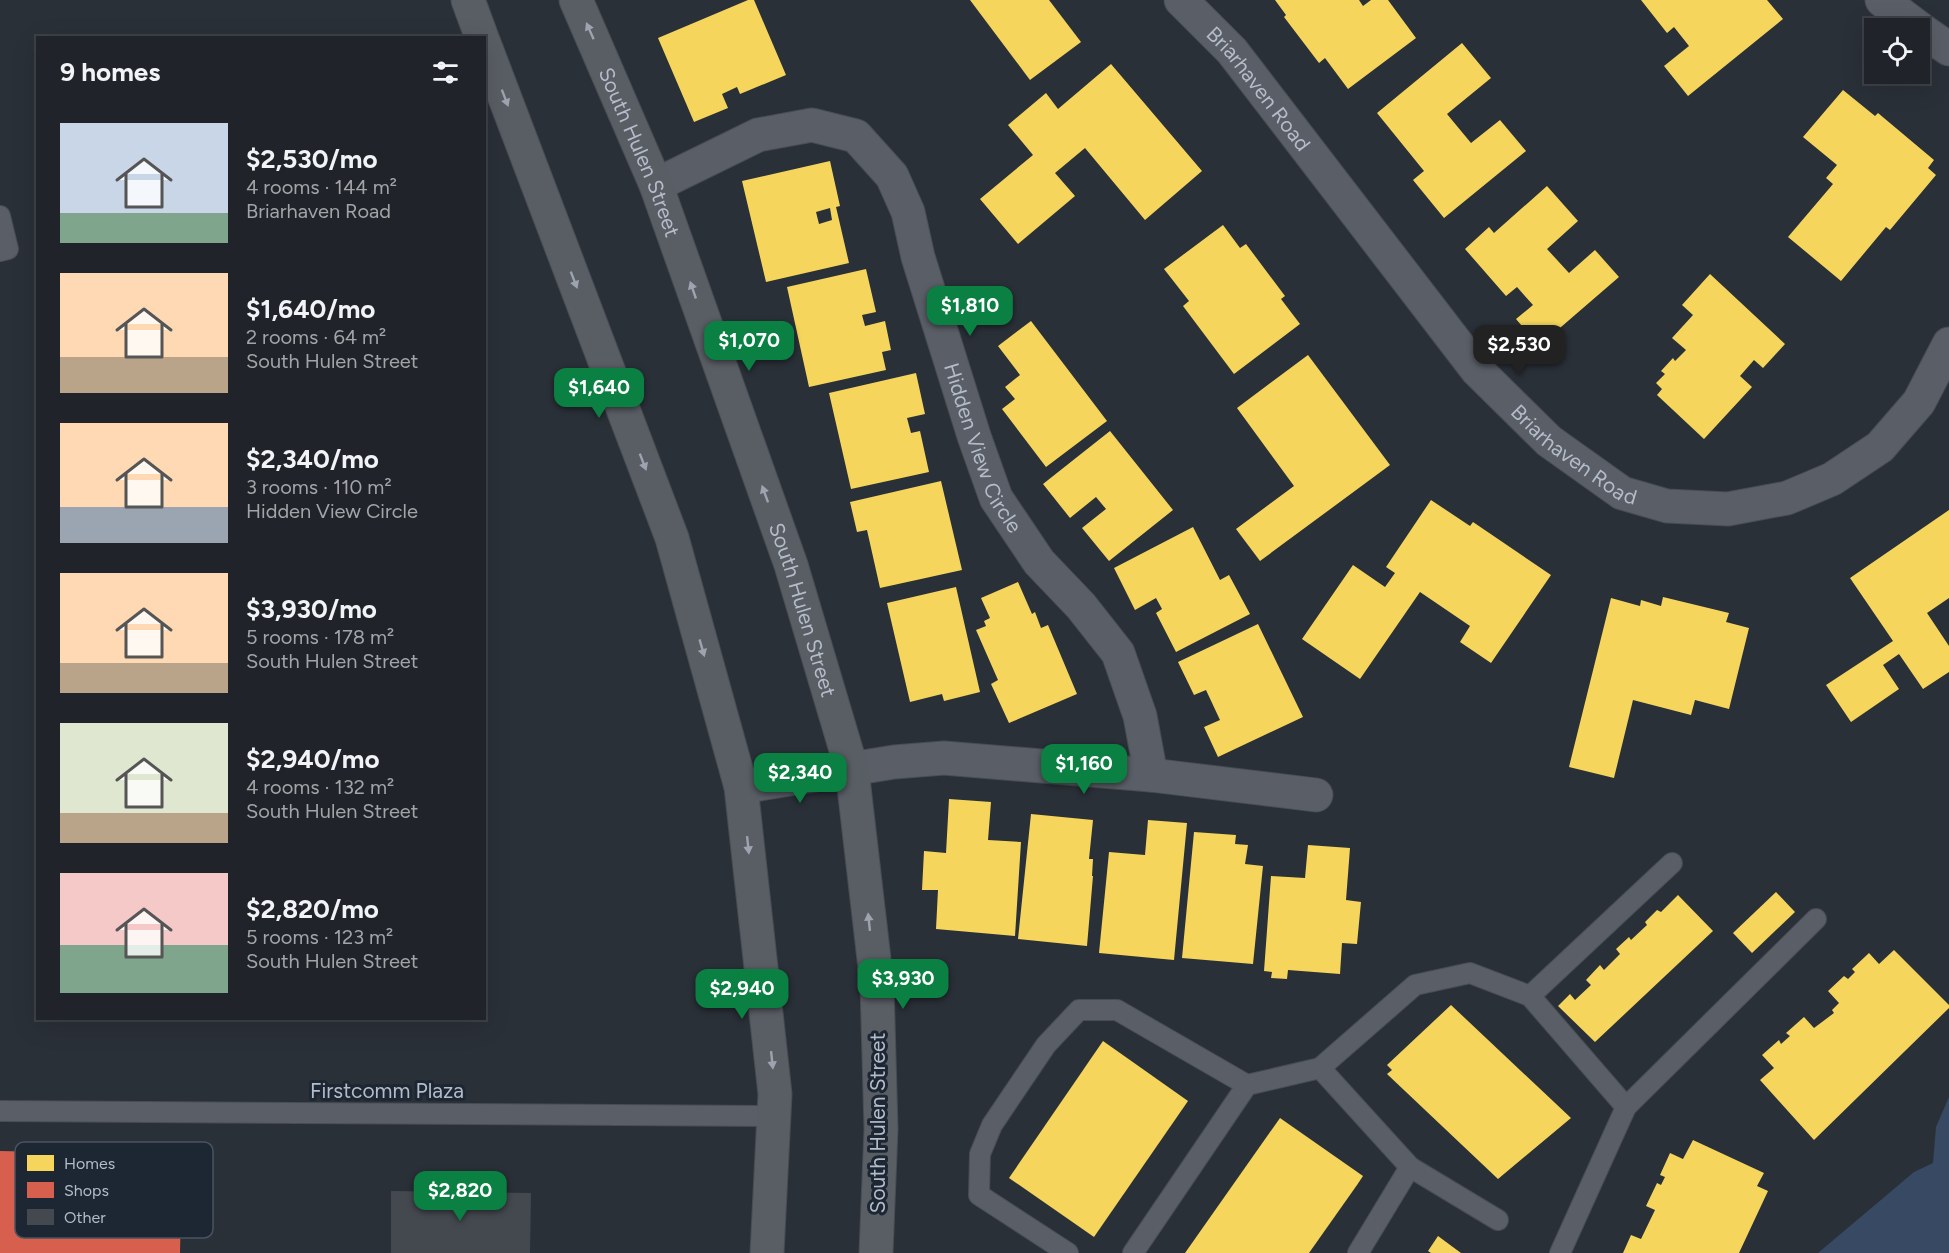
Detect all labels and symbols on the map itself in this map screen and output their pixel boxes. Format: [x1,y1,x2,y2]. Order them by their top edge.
street label: Briarhaven Road [1202,21,1316,155]
one-way arrow [585,23,594,40]
street label: South Hulen Street [594,63,686,240]
one-way arrow [500,89,510,107]
one-way arrow [570,271,579,289]
one-way arrow [687,281,697,299]
pin: $1,810 [921,286,1019,337]
pin: $1,070 [700,321,798,372]
pin: $2,530 [1470,325,1568,376]
street label: Hidden View Circle [939,360,1028,537]
pin: $1,640 [550,368,648,419]
street label: Briarhaven Road [1506,399,1640,509]
one-way arrow [638,454,648,472]
one-way arrow [760,485,770,503]
street label: South Hulen Street [764,519,842,700]
one-way arrow [698,639,708,657]
pin: $1,160 [1035,744,1133,795]
pin: $2,340 [751,753,849,804]
one-way arrow [743,835,753,854]
one-way arrow [865,913,874,932]
pin: $3,930 [854,959,952,1010]
pin: $2,940 [693,969,791,1020]
street label: South Hulen Street [865,1032,890,1213]
one-way arrow [767,1050,776,1069]
street label: Firstcomm Plaza [310,1078,464,1103]
legend [15,1142,213,1238]
text: Homes [64,1154,115,1173]
pin: $2,820 [411,1171,509,1222]
text: Shops [64,1181,109,1200]
text: Other [64,1208,106,1227]

